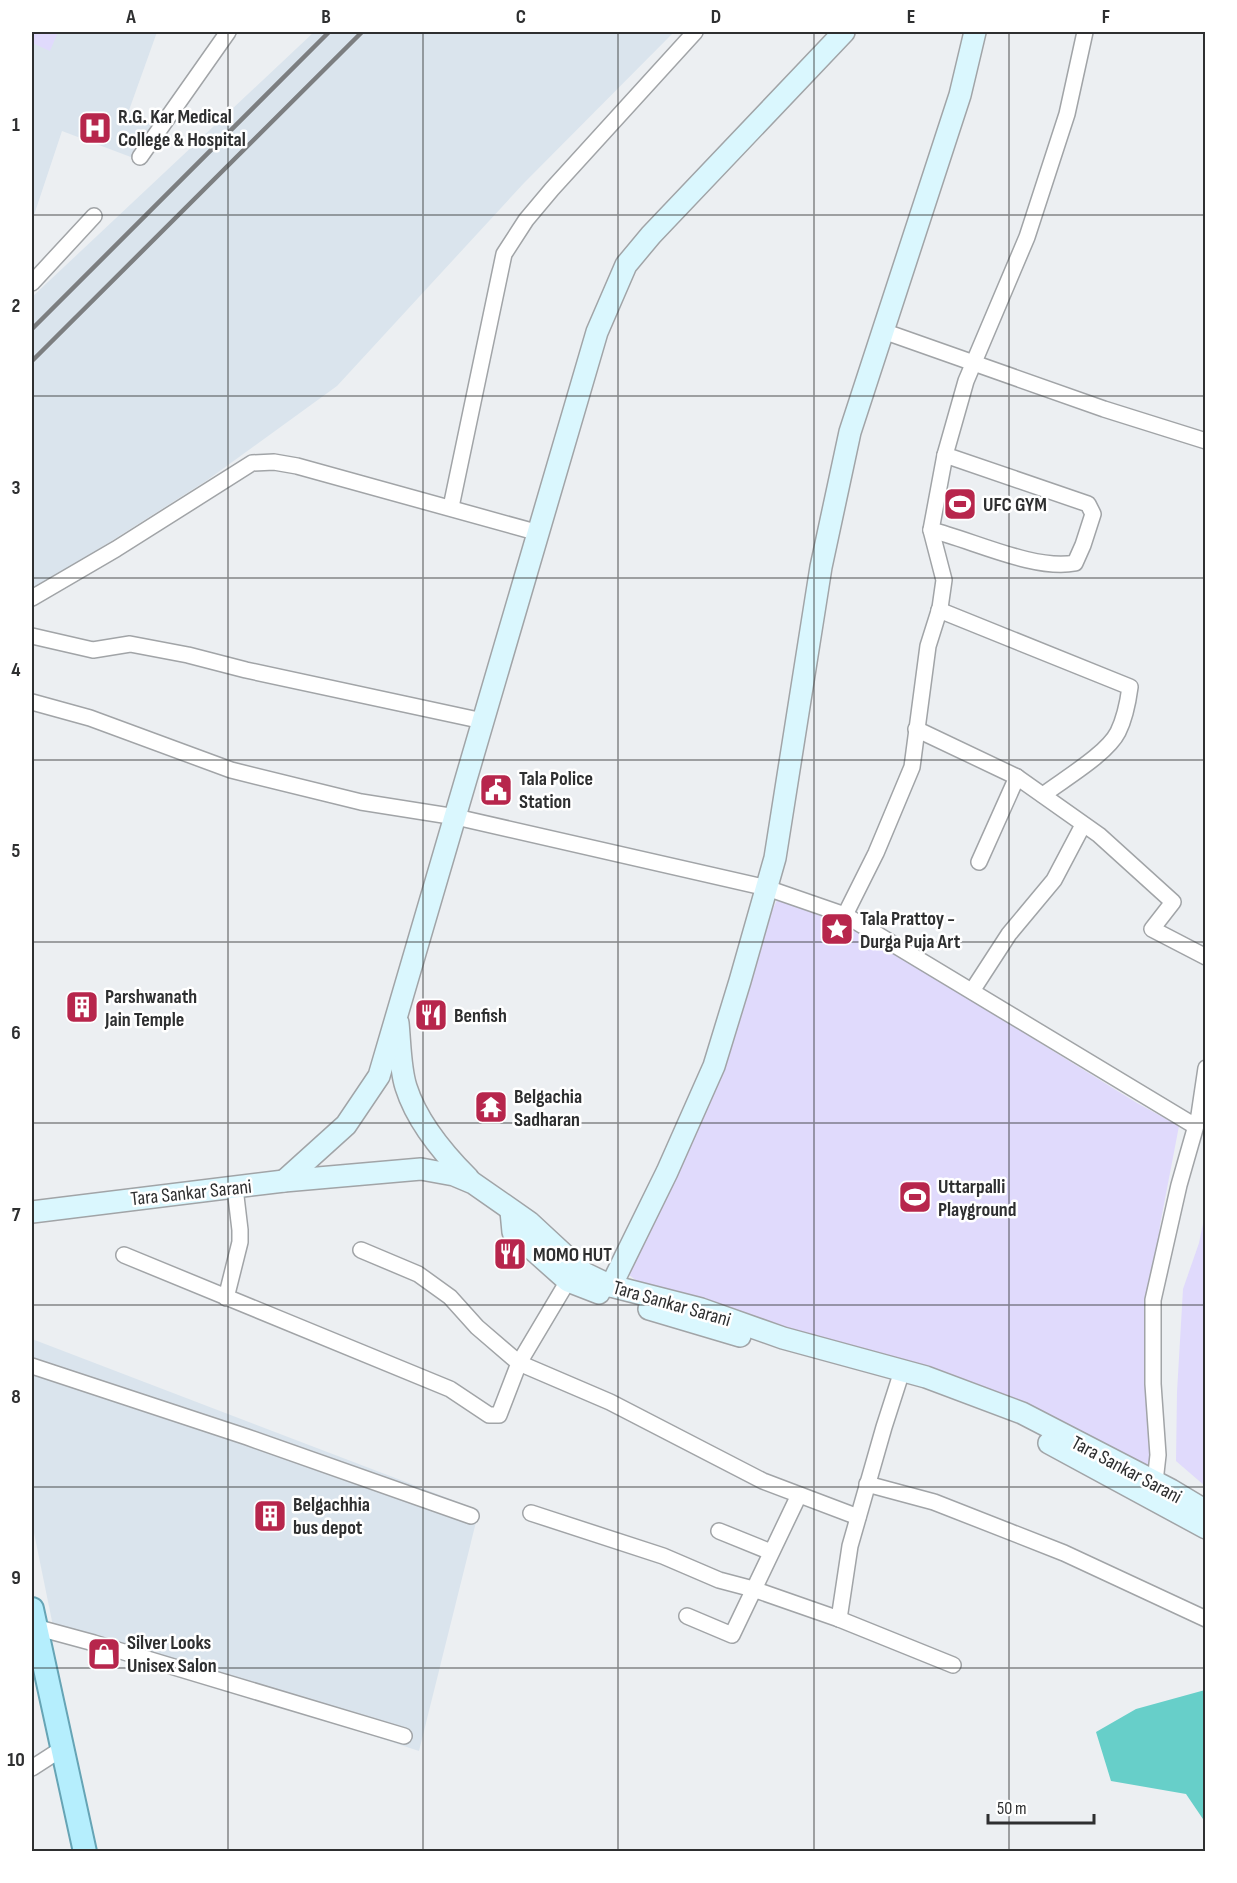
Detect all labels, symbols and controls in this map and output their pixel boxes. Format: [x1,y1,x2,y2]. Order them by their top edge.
text: A [125,5,136,29]
text: B [321,5,331,29]
text: C [516,5,526,29]
text: D [711,5,721,29]
text: E [907,5,915,29]
text: F [1102,5,1110,29]
place label: R.G. Kar Medical College & Hospital [118,105,246,152]
hospital icon: R.G. Kar Medical College & Hospital [77,110,113,146]
text: 1 [12,113,20,137]
text: 2 [12,294,20,318]
text: 3 [12,476,21,500]
sports icon: UFC GYM [942,486,978,522]
place label: UFC GYM [983,493,1047,517]
text: 4 [11,658,21,682]
place label: Tala Police Station [519,767,593,814]
public building icon: Tala Police Station [478,772,514,808]
text: 5 [12,839,21,863]
place label: Tala Prattoy - Durga Puja Art [860,907,961,954]
place icon: Tala Prattoy - Durga Puja Art [819,911,855,947]
place label: Parshwanath Jain Temple [104,985,197,1032]
building icon: Parshwanath Jain Temple [64,989,100,1025]
restaurant icon: Benfish [413,997,449,1033]
place label: Benfish [454,1004,507,1028]
text: 6 [11,1021,21,1045]
place label: Belgachia Sadharan [514,1085,582,1132]
temple icon: Belgachia Sadharan [473,1089,509,1125]
street label: Tara Sankar Sarani [129,1175,253,1211]
place label: Uttarpalli Playground [938,1175,1017,1222]
sports icon: Uttarpalli Playground [897,1179,933,1215]
text: 7 [12,1203,21,1227]
restaurant icon: MOMO HUT [492,1236,528,1272]
place label: MOMO HUT [533,1243,612,1267]
street label: Tara Sankar Sarani [610,1276,733,1332]
text: 8 [11,1385,21,1409]
street label: Tara Sankar Sarani [1067,1431,1186,1509]
place label: Belgachhia bus depot [293,1493,370,1540]
building icon: Belgachhia bus depot [252,1498,288,1534]
text: 9 [11,1566,21,1590]
place label: Silver Looks Unisex Salon [127,1631,217,1678]
shop icon: Silver Looks Unisex Salon [86,1636,122,1672]
text: 10 [7,1748,25,1772]
scale bar [988,1787,1094,1825]
text: 50 m [997,1798,1027,1819]

